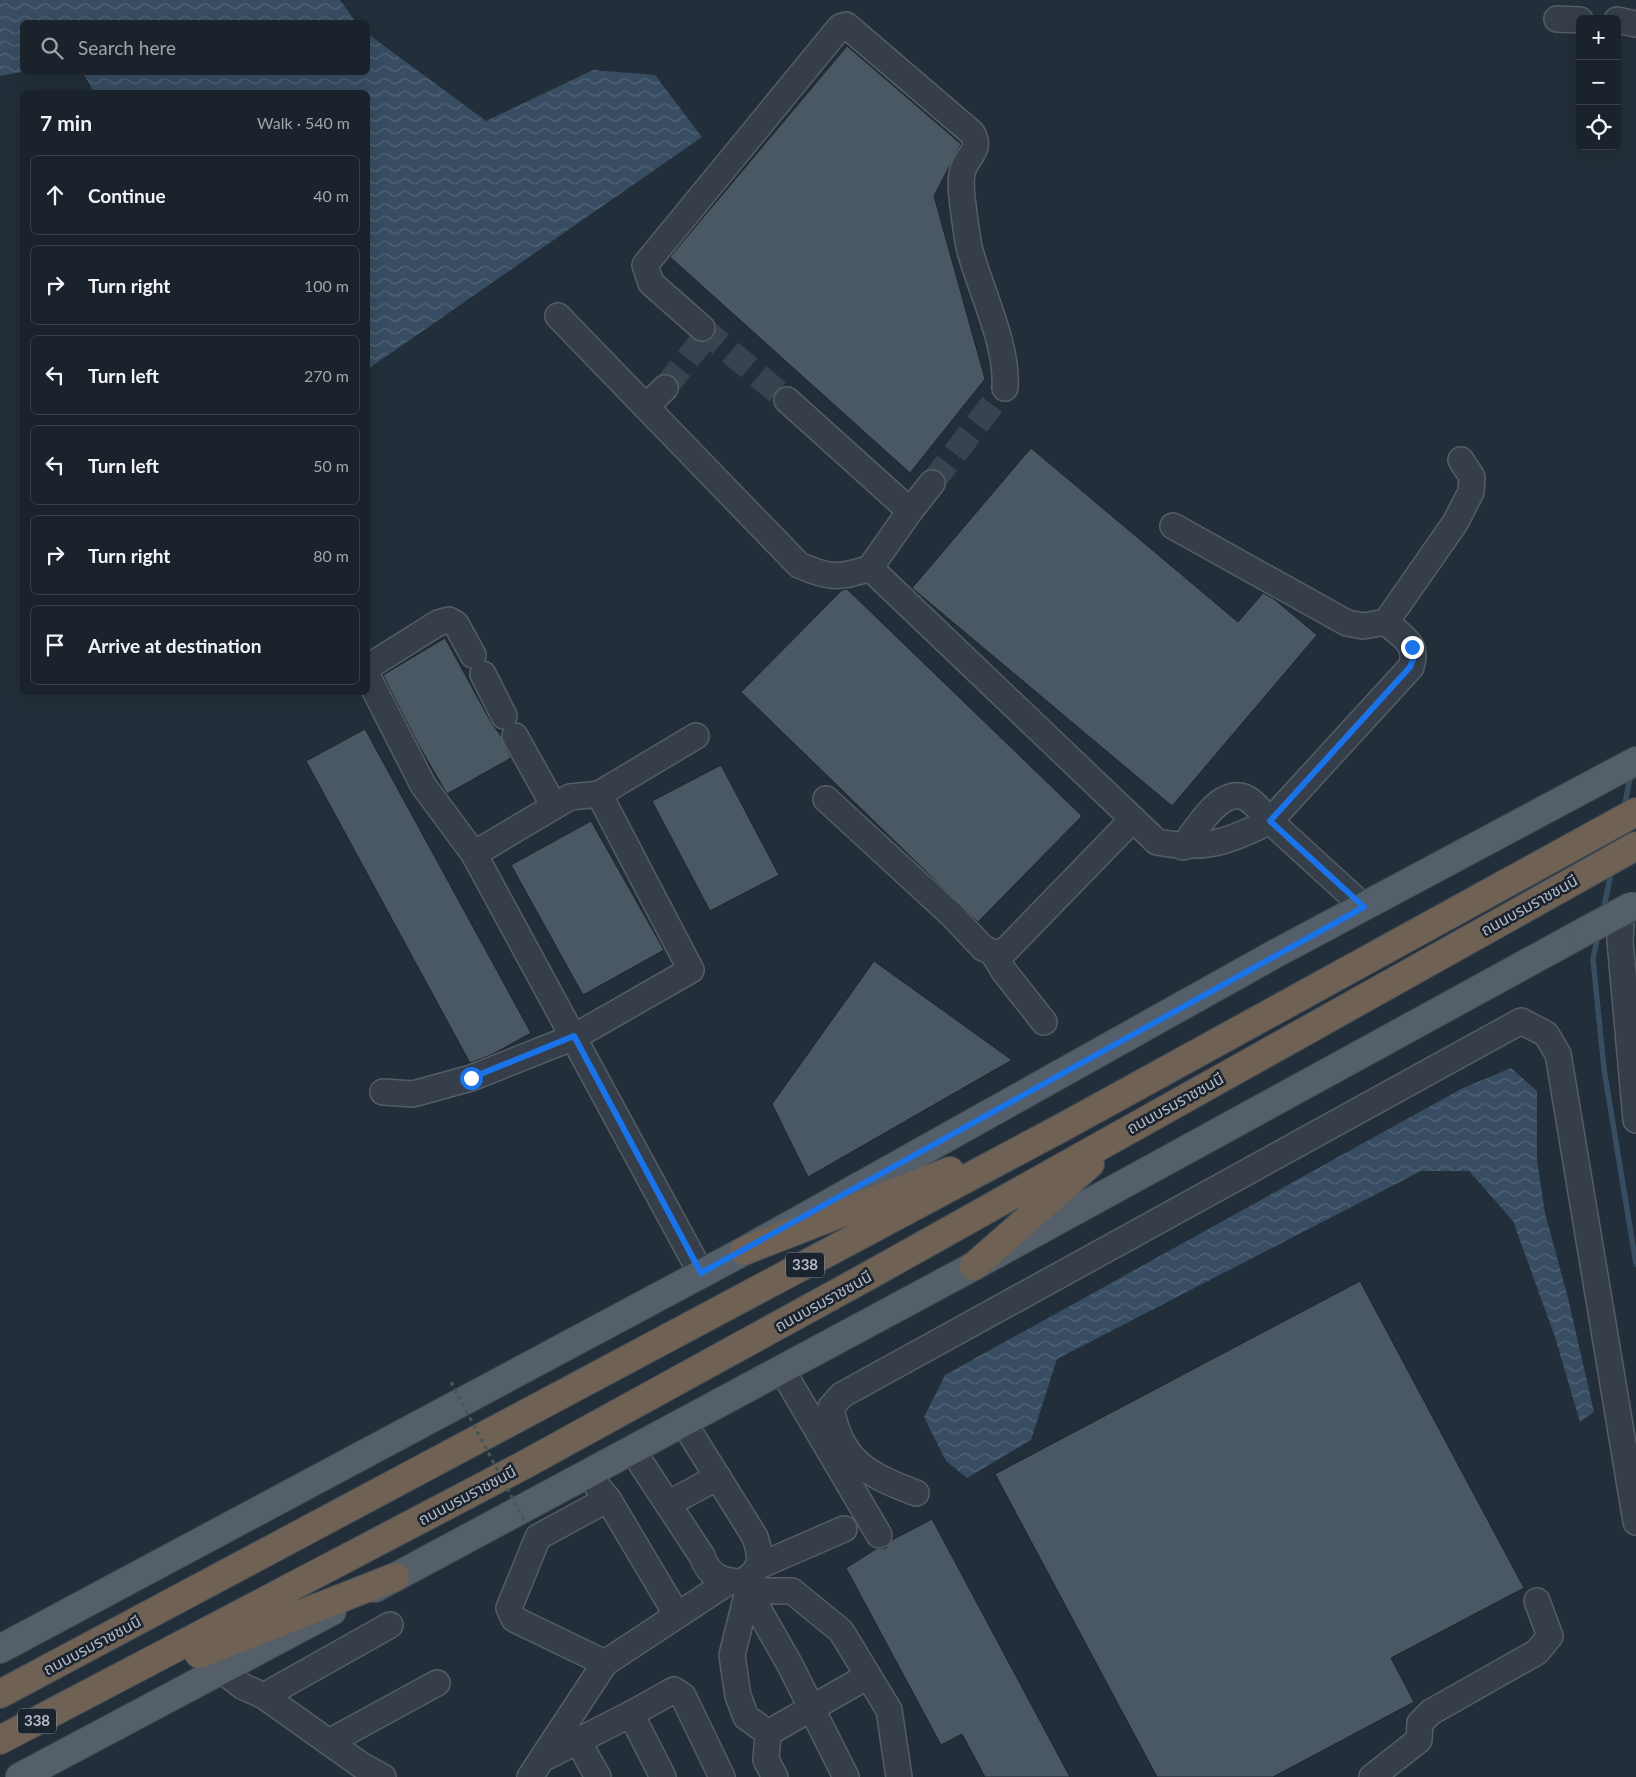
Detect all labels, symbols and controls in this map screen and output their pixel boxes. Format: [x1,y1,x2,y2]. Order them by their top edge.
map controls [1576,15,1621,150]
button: + [1576,15,1621,60]
search box [20,20,370,75]
icon: search [38,34,66,62]
text: Search here [78,36,176,59]
button: − [1576,60,1621,105]
button: locate [1576,105,1621,150]
text: 7 min [40,110,92,135]
text: Walk · 540 m [257,113,350,132]
icon: ahead [41,181,69,209]
text: Continue [88,184,166,207]
text: 40 m [313,186,349,205]
icon: right [41,271,69,299]
text: Turn right [88,274,170,297]
text: 100 m [304,276,349,295]
icon: left [41,361,69,389]
text: Turn left [88,364,159,387]
text: 270 m [304,366,349,385]
icon: left [41,451,69,479]
text: Turn left [88,454,159,477]
text: 50 m [313,456,349,475]
icon: right [41,541,69,569]
text: Turn right [88,544,170,567]
text: 80 m [313,546,349,565]
icon: arrive [41,631,69,659]
text: Arrive at destination [88,634,261,657]
route end [1401,636,1424,659]
street label: ถนนบรมราชชนนี [1477,870,1581,939]
route start [460,1067,483,1090]
street label: ถนนบรมราชชนนี [1123,1068,1227,1137]
road number: 338 [786,1252,824,1278]
street label: ถนนบรมราชชนนี [771,1266,875,1335]
street label: ถนนบรมราชชนนี [415,1461,519,1528]
street label: ถนนบรมราชชนนี [40,1611,144,1678]
road number: 338 [18,1708,56,1734]

